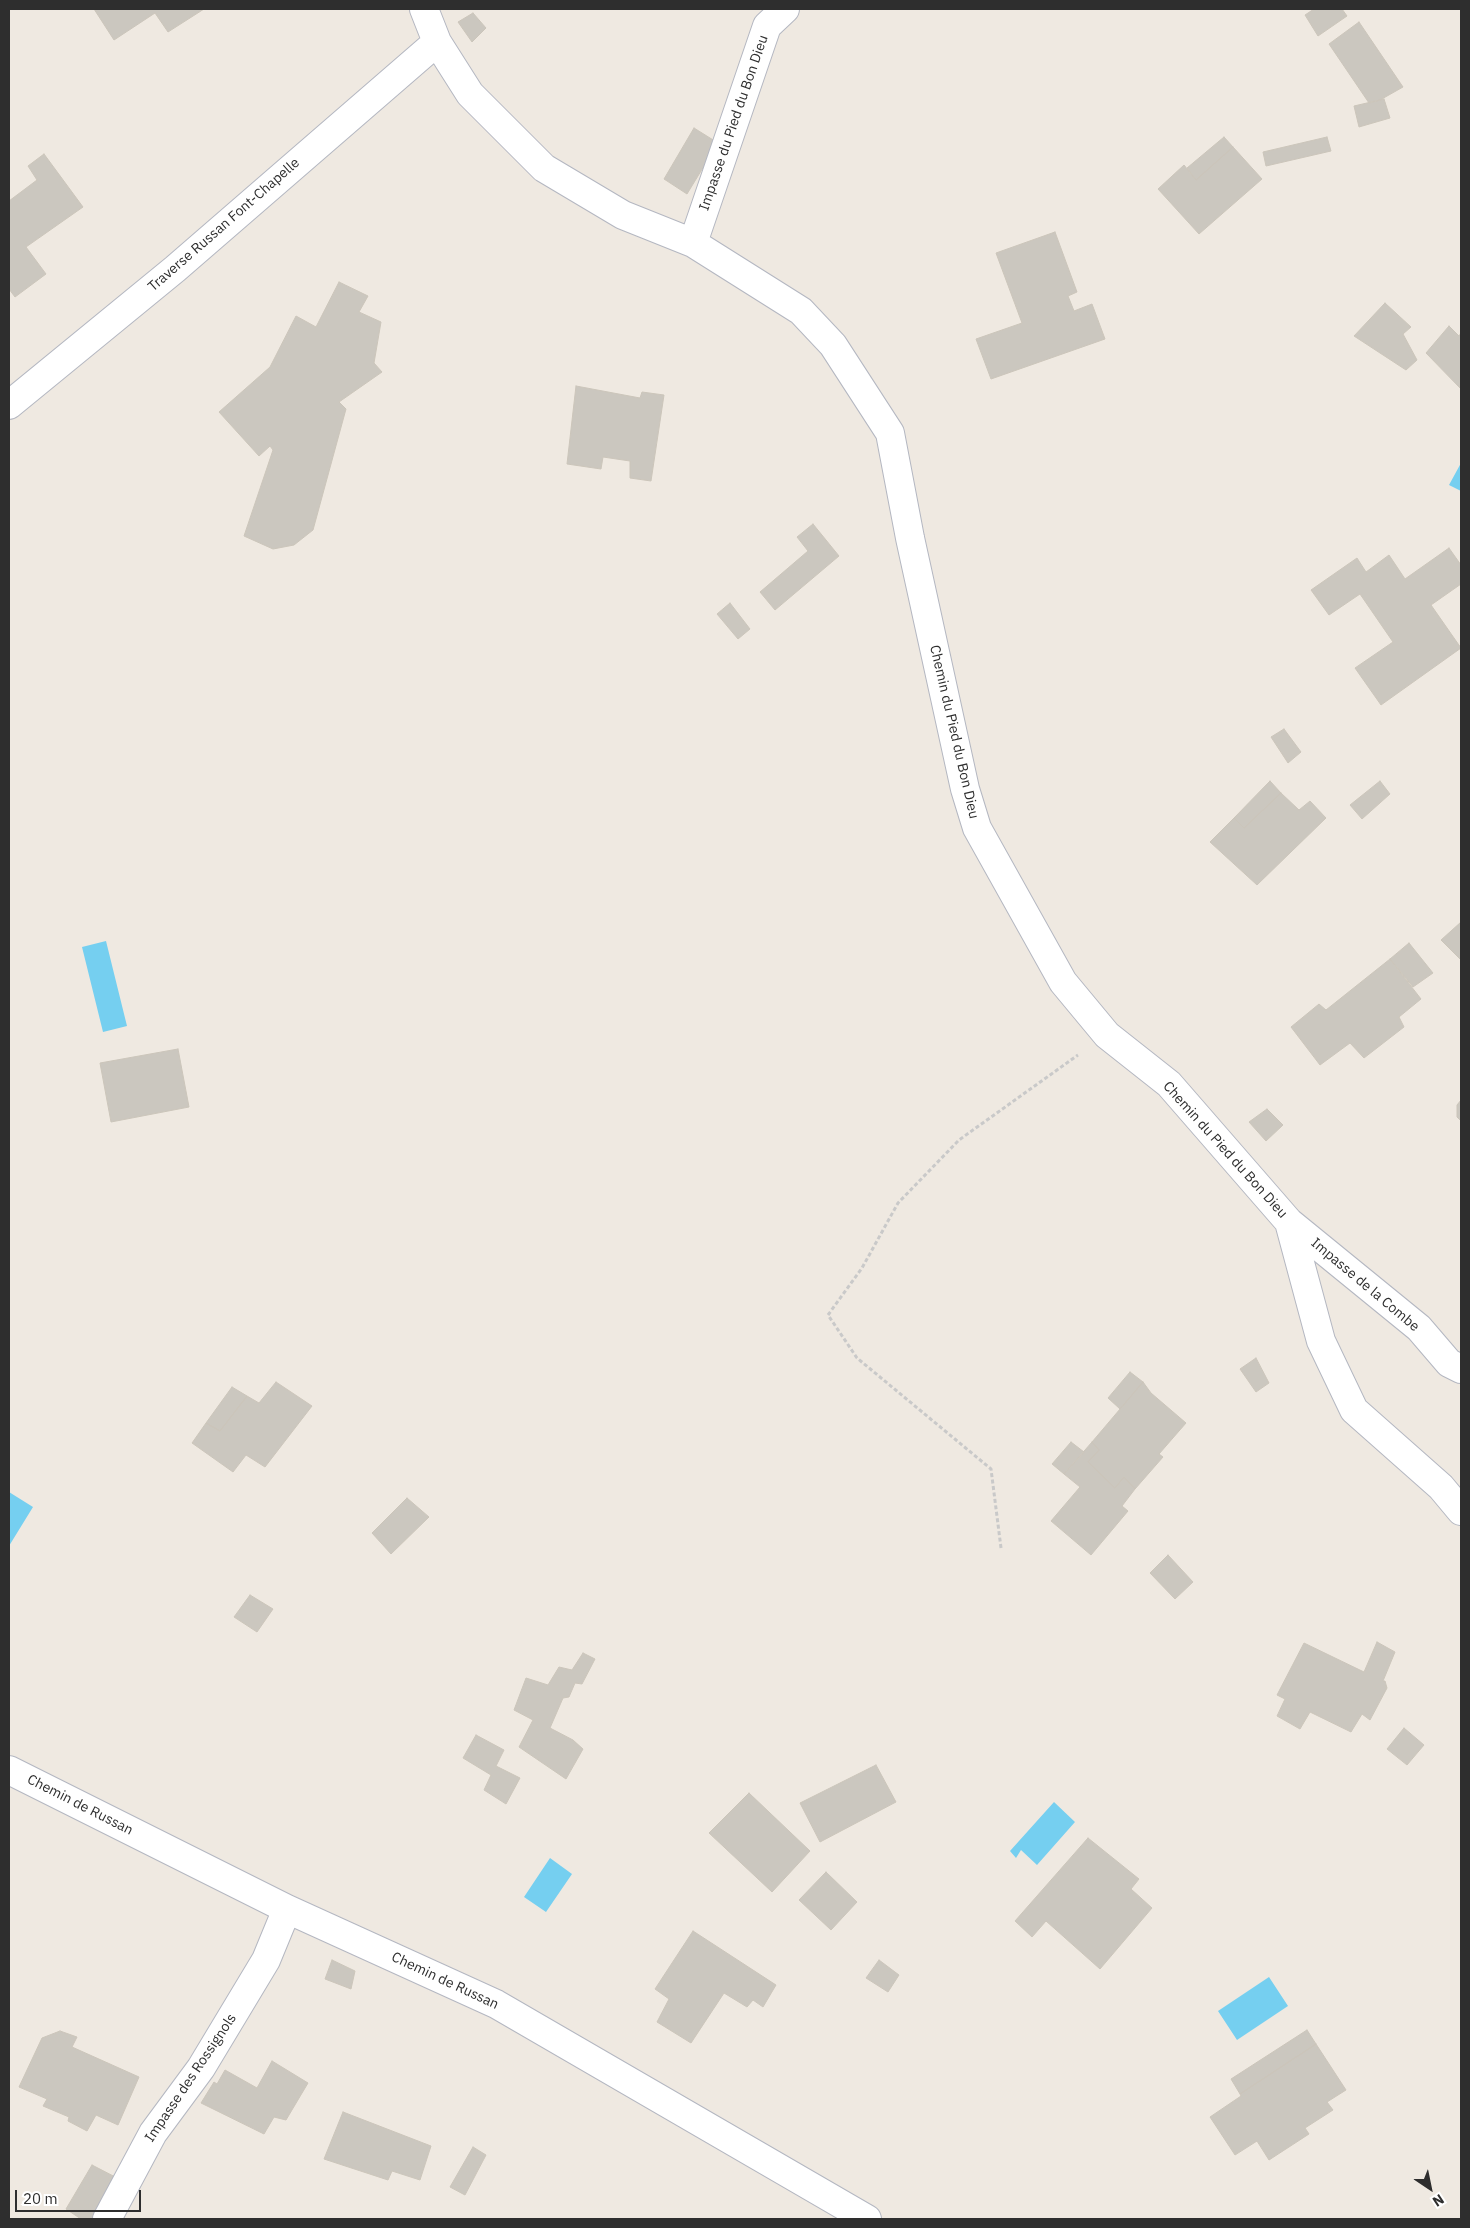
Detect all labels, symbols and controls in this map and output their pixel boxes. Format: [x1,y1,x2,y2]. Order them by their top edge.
street label: Impasse du Pied du Bon Dieu [696,33,772,213]
street label: Traverse Russan Font-Chapelle [145,155,303,295]
street label: Chemin du Pied du Bon Dieu [926,643,982,821]
street label: Chemin du Pied du Bon Dieu [1159,1078,1291,1222]
street label: Impasse de la Combe [1307,1235,1423,1335]
street label: Chemin de Russan [24,1771,136,1839]
street label: Chemin de Russan [389,1949,501,2013]
street label: Impasse des Rossignols [142,2011,240,2145]
north arrow [1405,2163,1455,2213]
scale bar [18,2180,144,2212]
text: 20 m [23,2189,58,2208]
text: N [1429,2190,1448,2211]

